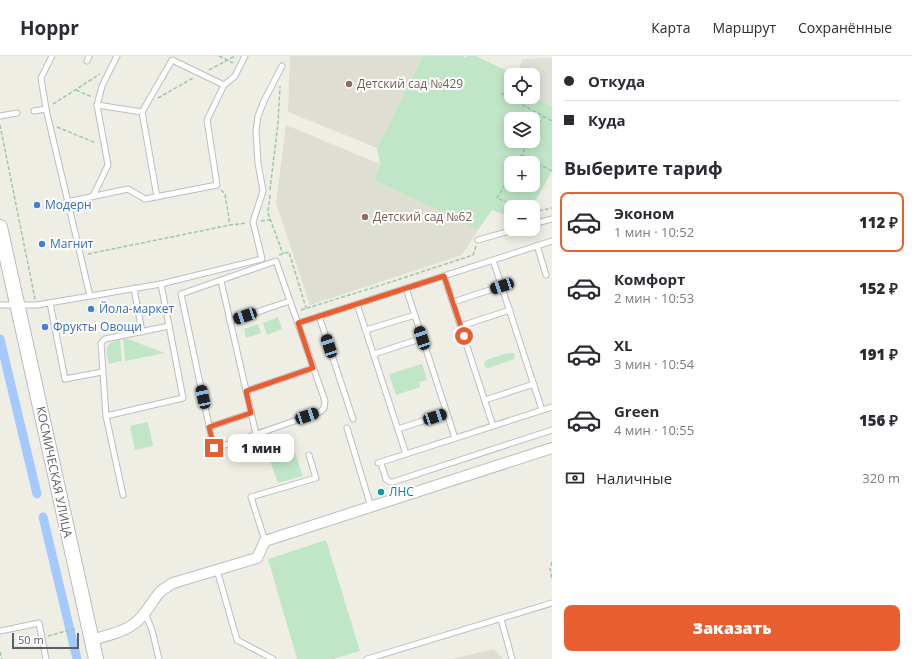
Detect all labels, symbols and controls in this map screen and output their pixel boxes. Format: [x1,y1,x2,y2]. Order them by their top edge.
text: Hoppr [20,15,79,41]
text: Карта [651,18,690,37]
text: Маршрут [712,18,776,37]
text: Сохранённые [798,18,892,37]
map controls [504,68,540,236]
button: locate [504,68,540,104]
text: Откуда [588,71,645,91]
place label: Детский сад №429 [357,75,463,92]
marker: Детский сад №429 [344,79,354,89]
text: Куда [588,110,626,130]
button: layers [504,112,540,148]
button: + [504,156,540,192]
text: Выберите тариф [564,156,723,180]
place label: Модерн [45,196,92,213]
marker: Модерн [32,200,42,210]
button: − [504,200,540,236]
text: Эконом [614,203,674,223]
icon: car [566,204,602,240]
place label: Детский сад №62 [373,208,472,225]
marker: Детский сад №62 [360,212,370,222]
text: 112 ₽ [859,212,898,232]
text: 1 мин · 10:52 [614,223,694,241]
place label: Магнит [50,235,94,252]
marker: Магнит [37,239,47,249]
text: Комфорт [614,269,685,289]
icon: car [566,270,602,306]
car [489,277,515,295]
text: 152 ₽ [859,278,898,298]
text: 2 мин · 10:53 [614,289,694,307]
place label: Йола-маркет [99,300,174,317]
marker: Йола-маркет [86,304,96,314]
car [232,306,258,326]
place label: Фрукты Овощи [53,318,142,335]
marker: Фрукты Овощи [40,322,50,332]
car [413,325,431,351]
route start [455,327,473,345]
car [320,333,338,359]
text: XL [614,335,632,355]
icon: car [566,336,602,372]
text: 191 ₽ [859,344,898,364]
text: 3 мин · 10:54 [614,355,694,373]
car [195,384,211,410]
text: Green [614,401,659,421]
icon: car [566,402,602,438]
street label: КОСМИЧЕСКАЯ УЛИЦА [32,405,77,539]
car [294,406,320,426]
car [422,408,448,426]
text: 156 ₽ [859,410,898,430]
text: 4 мин · 10:55 [614,421,694,439]
callout: 1 мин [228,434,294,462]
route end [205,439,223,457]
text: 1 мин [241,439,281,457]
icon: cash [564,467,586,489]
text: Наличные [596,468,672,488]
text: 320 m [862,469,900,487]
place label: ЛНС [389,483,414,500]
marker: ЛНС [376,487,386,497]
button: Заказать [564,605,900,651]
scale bar [12,631,79,650]
text: 50 m [18,632,44,647]

